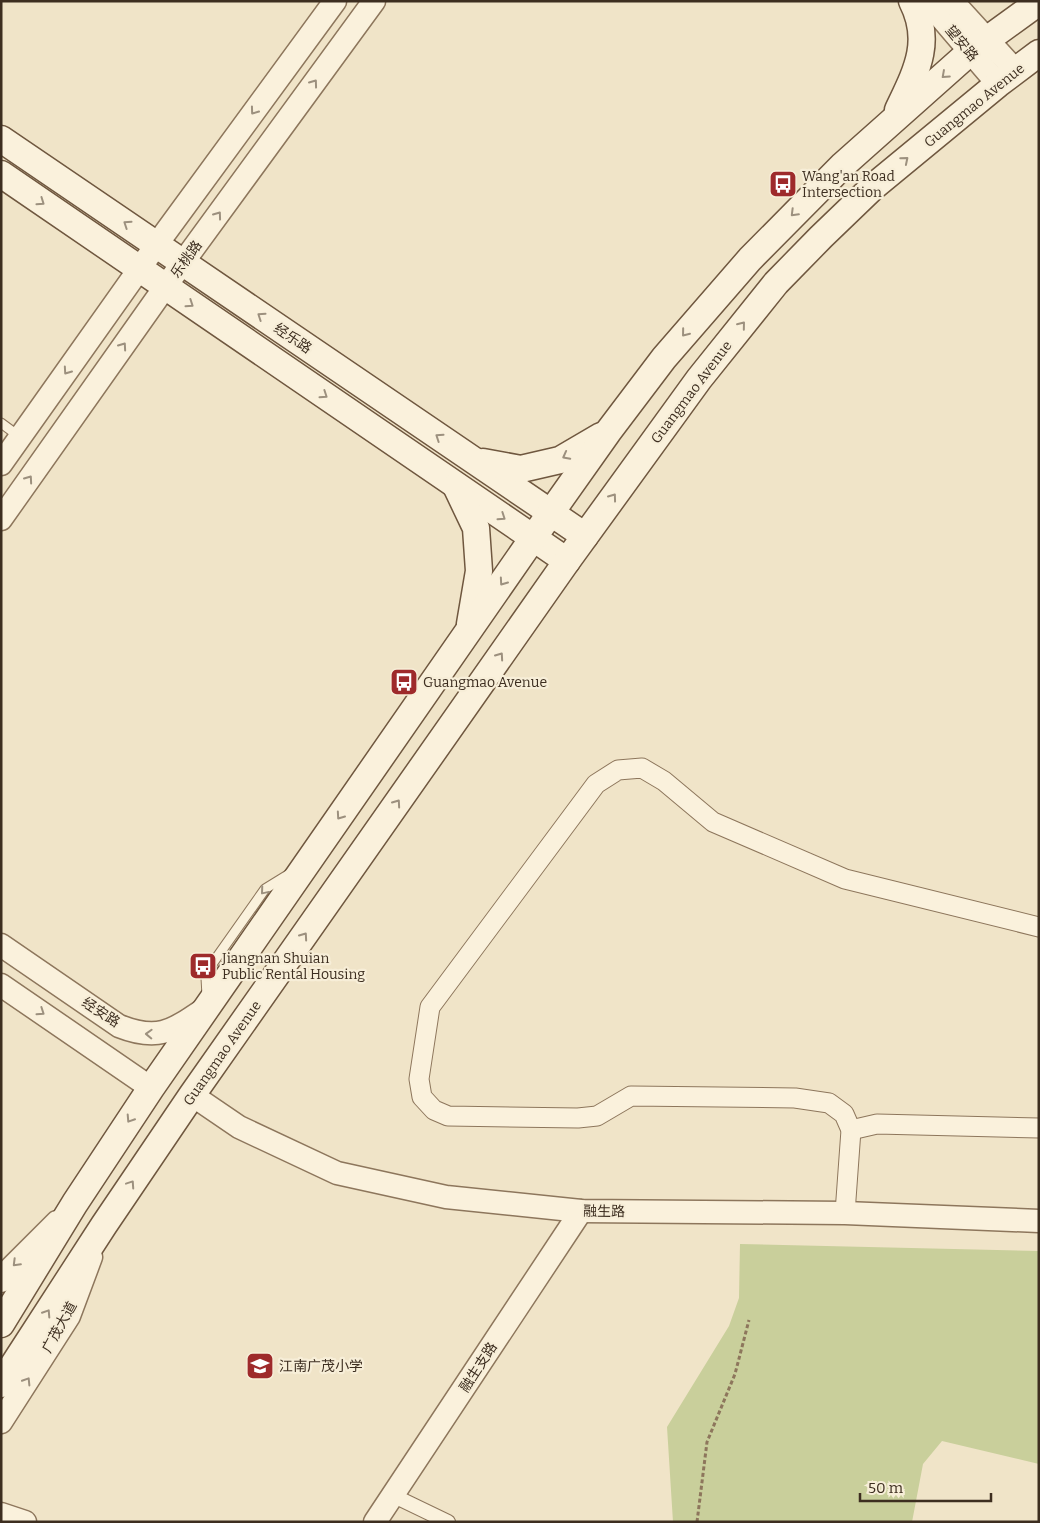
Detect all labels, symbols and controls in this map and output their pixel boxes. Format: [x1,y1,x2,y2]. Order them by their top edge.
street label: 望安路 [942,22,982,65]
street label: Guangmao Avenue [921,60,1028,151]
one-way arrow [941,69,950,78]
one-way arrow [308,79,317,89]
one-way arrow [251,105,260,115]
one-way arrow [900,157,909,166]
place label: Wang'an Road Intersection [802,168,895,201]
bus stop icon: Wang'an Road Intersection [768,169,798,199]
one-way arrow [36,196,45,205]
one-way arrow [791,207,800,216]
one-way arrow [212,211,222,220]
one-way arrow [123,221,133,230]
street label: 乐桃路 [167,237,206,281]
one-way arrow [184,298,193,307]
one-way arrow [257,313,267,322]
street label: 经乐路 [271,320,315,357]
one-way arrow [737,322,745,331]
one-way arrow [682,327,691,336]
street label: Guangmao Avenue [647,338,736,447]
one-way arrow [117,343,127,352]
one-way arrow [64,365,73,375]
one-way arrow [319,389,328,399]
one-way arrow [435,434,444,443]
one-way arrow [562,450,571,460]
one-way arrow [24,476,32,485]
one-way arrow [608,494,616,503]
one-way arrow [496,511,505,520]
one-way arrow [500,576,509,586]
one-way arrow [494,652,503,661]
bus stop icon: Guangmao Avenue [389,667,419,697]
place label: Guangmao Avenue [423,674,547,691]
one-way arrow [391,799,400,809]
one-way arrow [337,810,346,820]
one-way arrow [261,885,269,894]
one-way arrow [298,932,307,942]
place label: Jiangnan Shuian Public Rental Housing [221,950,365,983]
bus stop icon: Jiangnan Shuian Public Rental Housing [188,951,218,981]
street label: 经安路 [78,994,123,1031]
street label: Guangmao Avenue [180,998,265,1109]
one-way arrow [36,1006,45,1015]
one-way arrow [145,1028,153,1039]
one-way arrow [127,1114,137,1123]
one-way arrow [125,1181,134,1190]
street label: 融生路 [583,1203,625,1220]
one-way arrow [13,1257,22,1266]
street label: 广茂大道 [38,1299,80,1356]
one-way arrow [40,1310,50,1319]
street label: 融生支路 [456,1339,501,1395]
school or university icon: 江南广茂小学 [245,1351,275,1381]
place label: 江南广茂小学 [279,1358,363,1375]
one-way arrow [21,1378,31,1387]
scale bar [860,1470,991,1502]
text: 50 m [868,1479,904,1497]

